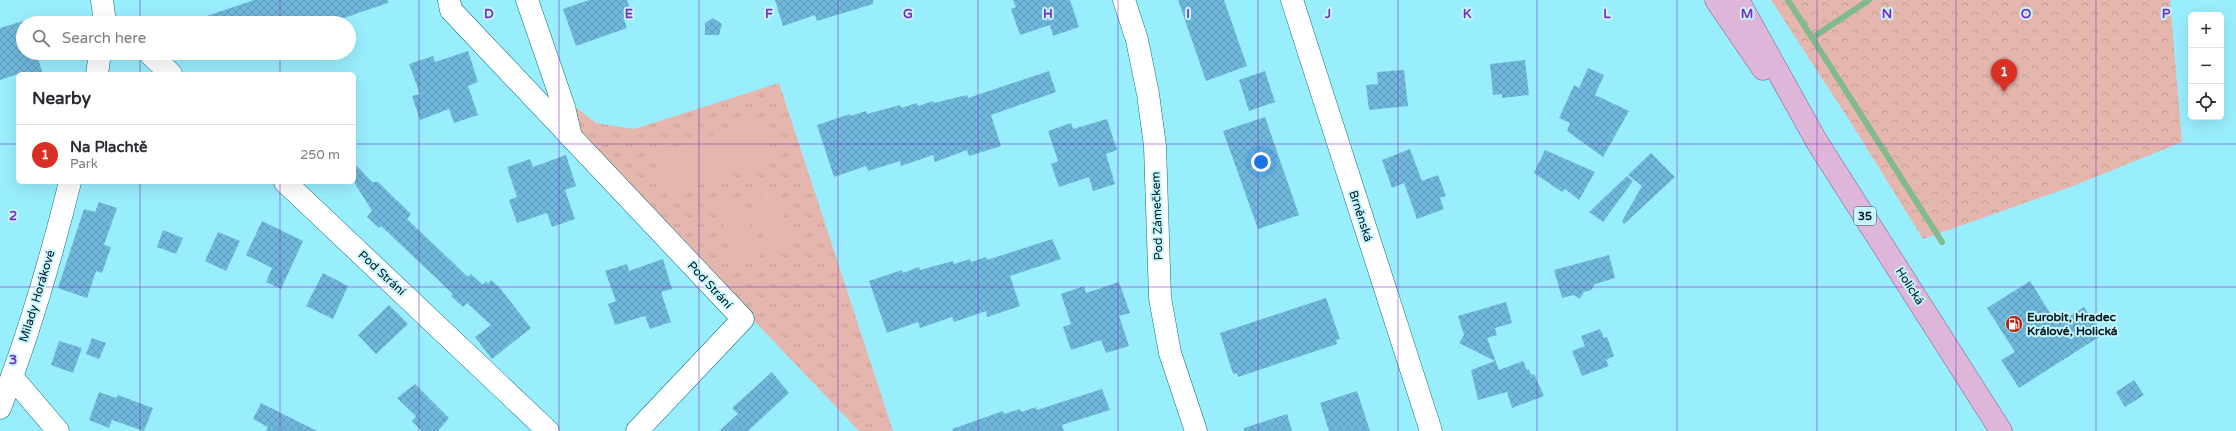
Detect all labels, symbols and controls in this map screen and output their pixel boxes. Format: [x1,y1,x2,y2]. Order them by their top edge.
text: D [484,6,494,22]
text: E [625,6,633,22]
text: F [765,6,773,22]
text: G [903,6,913,22]
text: H [1043,6,1053,22]
text: I [1186,6,1190,22]
text: J [1324,6,1331,22]
text: K [1463,6,1472,22]
text: L [1603,6,1611,22]
text: M [1741,6,1753,22]
text: N [1882,6,1892,22]
text: O [2021,6,2032,22]
text: P [2162,6,2171,22]
map controls [2188,12,2224,120]
button: + [2188,12,2224,48]
search box [16,16,356,60]
icon: search [30,27,52,49]
text: Search here [62,29,146,47]
button: − [2188,48,2224,84]
pin: 1 [1991,59,2017,92]
button: locate [2188,84,2224,120]
text: Nearby [32,88,91,109]
text: Na Plachtě [70,138,148,156]
text: 1 [41,147,49,163]
text: 250 m [300,147,340,163]
your location [1251,152,1271,172]
text: Park [70,156,98,172]
street label: Pod Zámečkem [1148,171,1166,261]
street label: Brněnská [1346,189,1376,243]
road number: 35 [1854,207,1876,225]
text: 2 [9,208,17,224]
street label: Milady Horákové [16,248,58,344]
street label: Pod Strání [356,248,408,298]
street label: Pod Strání [685,259,735,311]
street label: Holická [1893,265,1927,307]
place label: Eurobit, Hradec Králové, Holická [2027,310,2118,338]
fuel station icon: Eurobit, Hradec Králové, Holická [2004,314,2024,334]
text: 3 [9,352,17,368]

